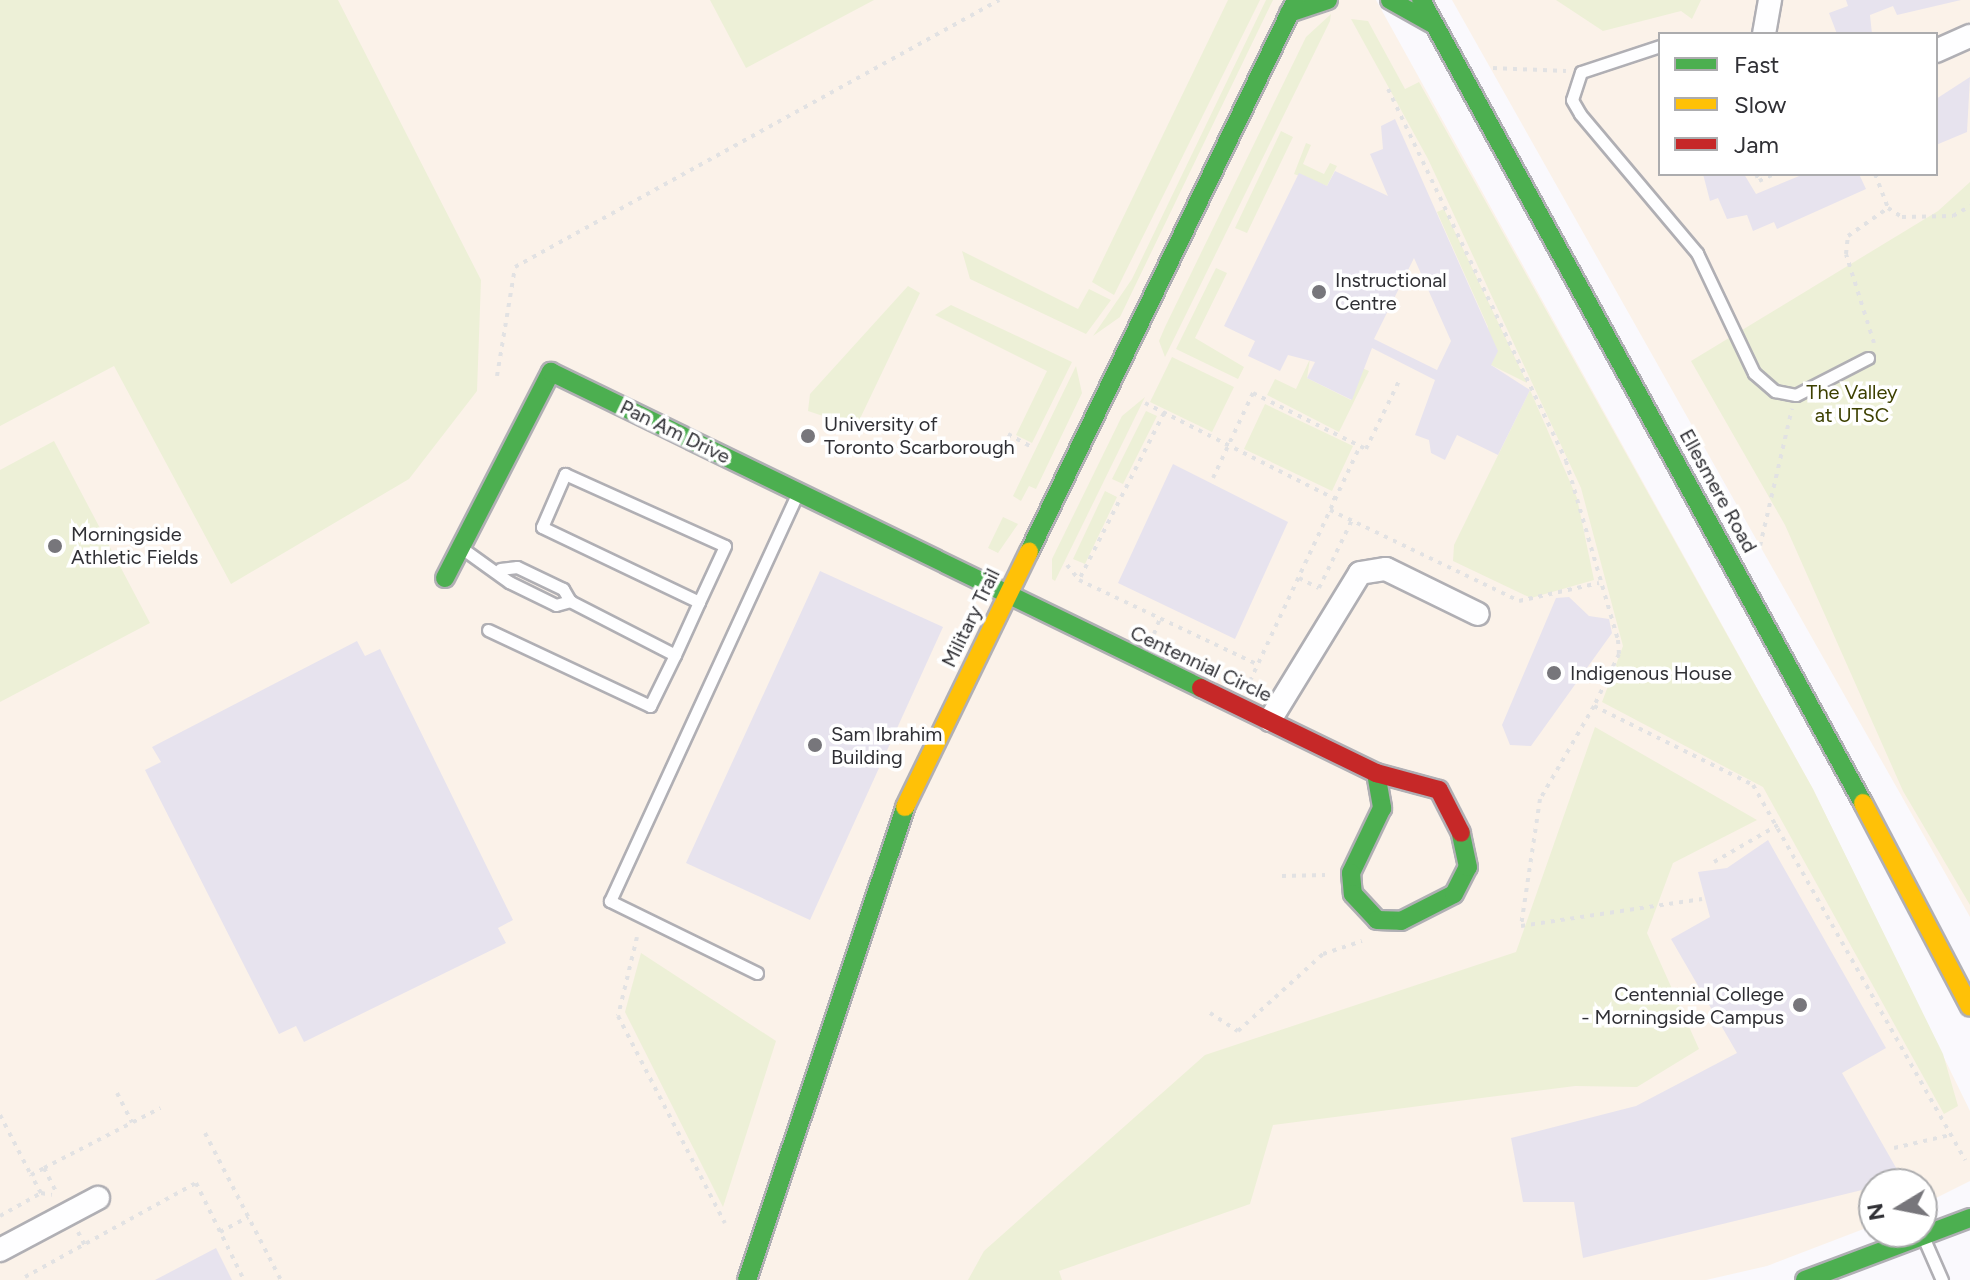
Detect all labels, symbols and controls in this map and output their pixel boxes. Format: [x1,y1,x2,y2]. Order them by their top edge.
legend [1658,32,1938,176]
text: Fast [1734,50,1779,79]
text: Slow [1734,90,1786,119]
text: Jam [1734,130,1779,159]
place label: Instructional Centre [1335,268,1447,315]
marker: Instructional Centre [1310,283,1328,301]
park label: The Valley at UTSC [1806,380,1898,427]
street label: Pan Am Drive [616,395,734,469]
place label: University of Toronto Scarborough [824,412,1015,459]
street label: Ellesmere Road [1674,425,1762,557]
marker: University of Toronto Scarborough [799,427,817,445]
place label: Morningside Athletic Fields [71,522,198,569]
marker: Morningside Athletic Fields [46,537,64,555]
street label: Military Trail [937,565,1005,671]
street label: Centennial Circle [1126,621,1276,707]
place label: Indigenous House [1570,661,1732,685]
marker: Indigenous House [1545,664,1563,682]
place label: Sam Ibrahim Building [831,722,942,769]
marker: Sam Ibrahim Building [806,736,824,754]
place label: Centennial College - Morningside Campus [1581,982,1784,1029]
marker: Centennial College - Morningside Campus [1791,996,1809,1014]
north arrow [1858,1168,1938,1248]
text: N [1861,1201,1891,1223]

